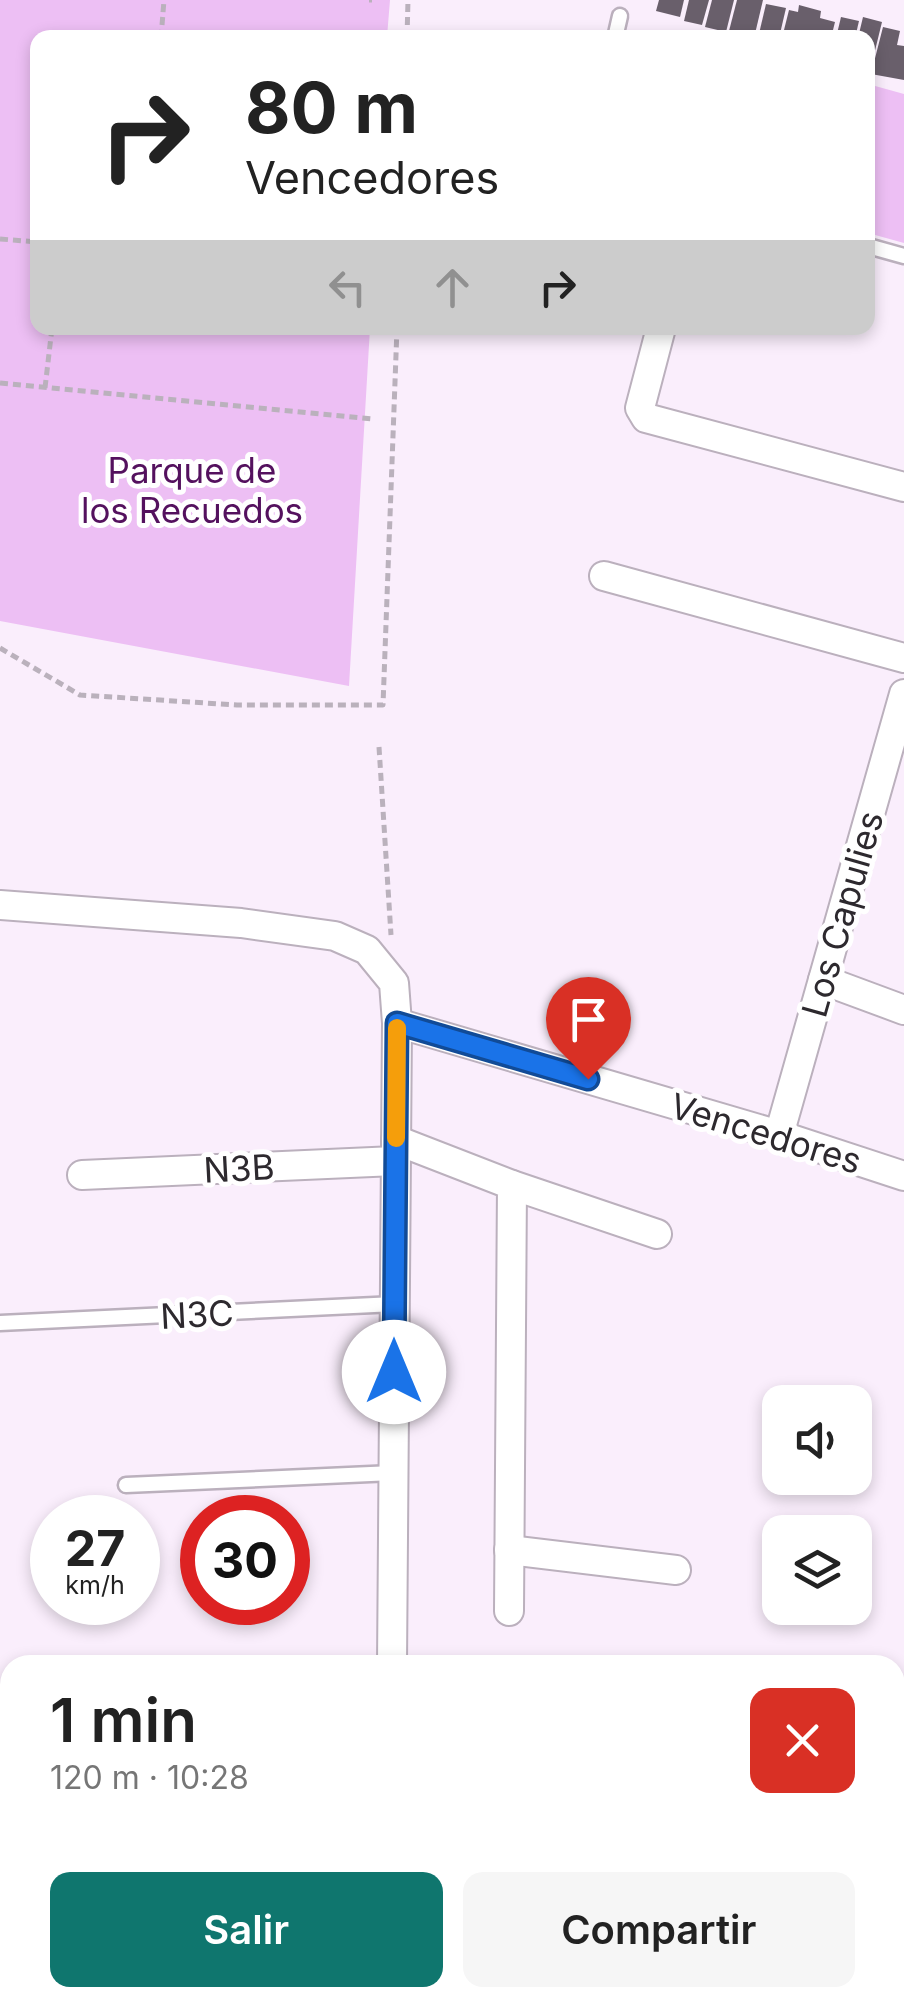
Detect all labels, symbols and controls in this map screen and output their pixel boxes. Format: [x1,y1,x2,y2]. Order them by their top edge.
text: 80 m [245,65,418,150]
icon: right [80,70,210,200]
text: Vencedores [245,150,499,205]
icon: left [320,260,375,315]
icon: ahead [425,260,480,315]
icon: right [530,260,585,315]
park label: Parque de los Recuedos [81,449,303,531]
street label: Los Capulies [793,806,891,1022]
pin [546,977,631,1080]
icon: arrive [561,992,616,1047]
street label: Vencedores [665,1084,867,1182]
street label: N3B [203,1145,275,1191]
street label: N3C [159,1291,235,1337]
position arrow [342,1320,446,1424]
map controls [762,1385,872,1625]
button: sound [762,1385,872,1495]
speed limit sign: 30 [180,1495,310,1625]
button: layers [762,1515,872,1625]
text: 27 [65,1518,125,1578]
text: km/h [65,1570,125,1600]
text: 1 min [50,1684,197,1756]
button: close [750,1688,855,1793]
text: 120 m · 10:28 [50,1758,249,1797]
button: Salir [50,1872,443,1987]
button: Compartir [463,1872,855,1987]

